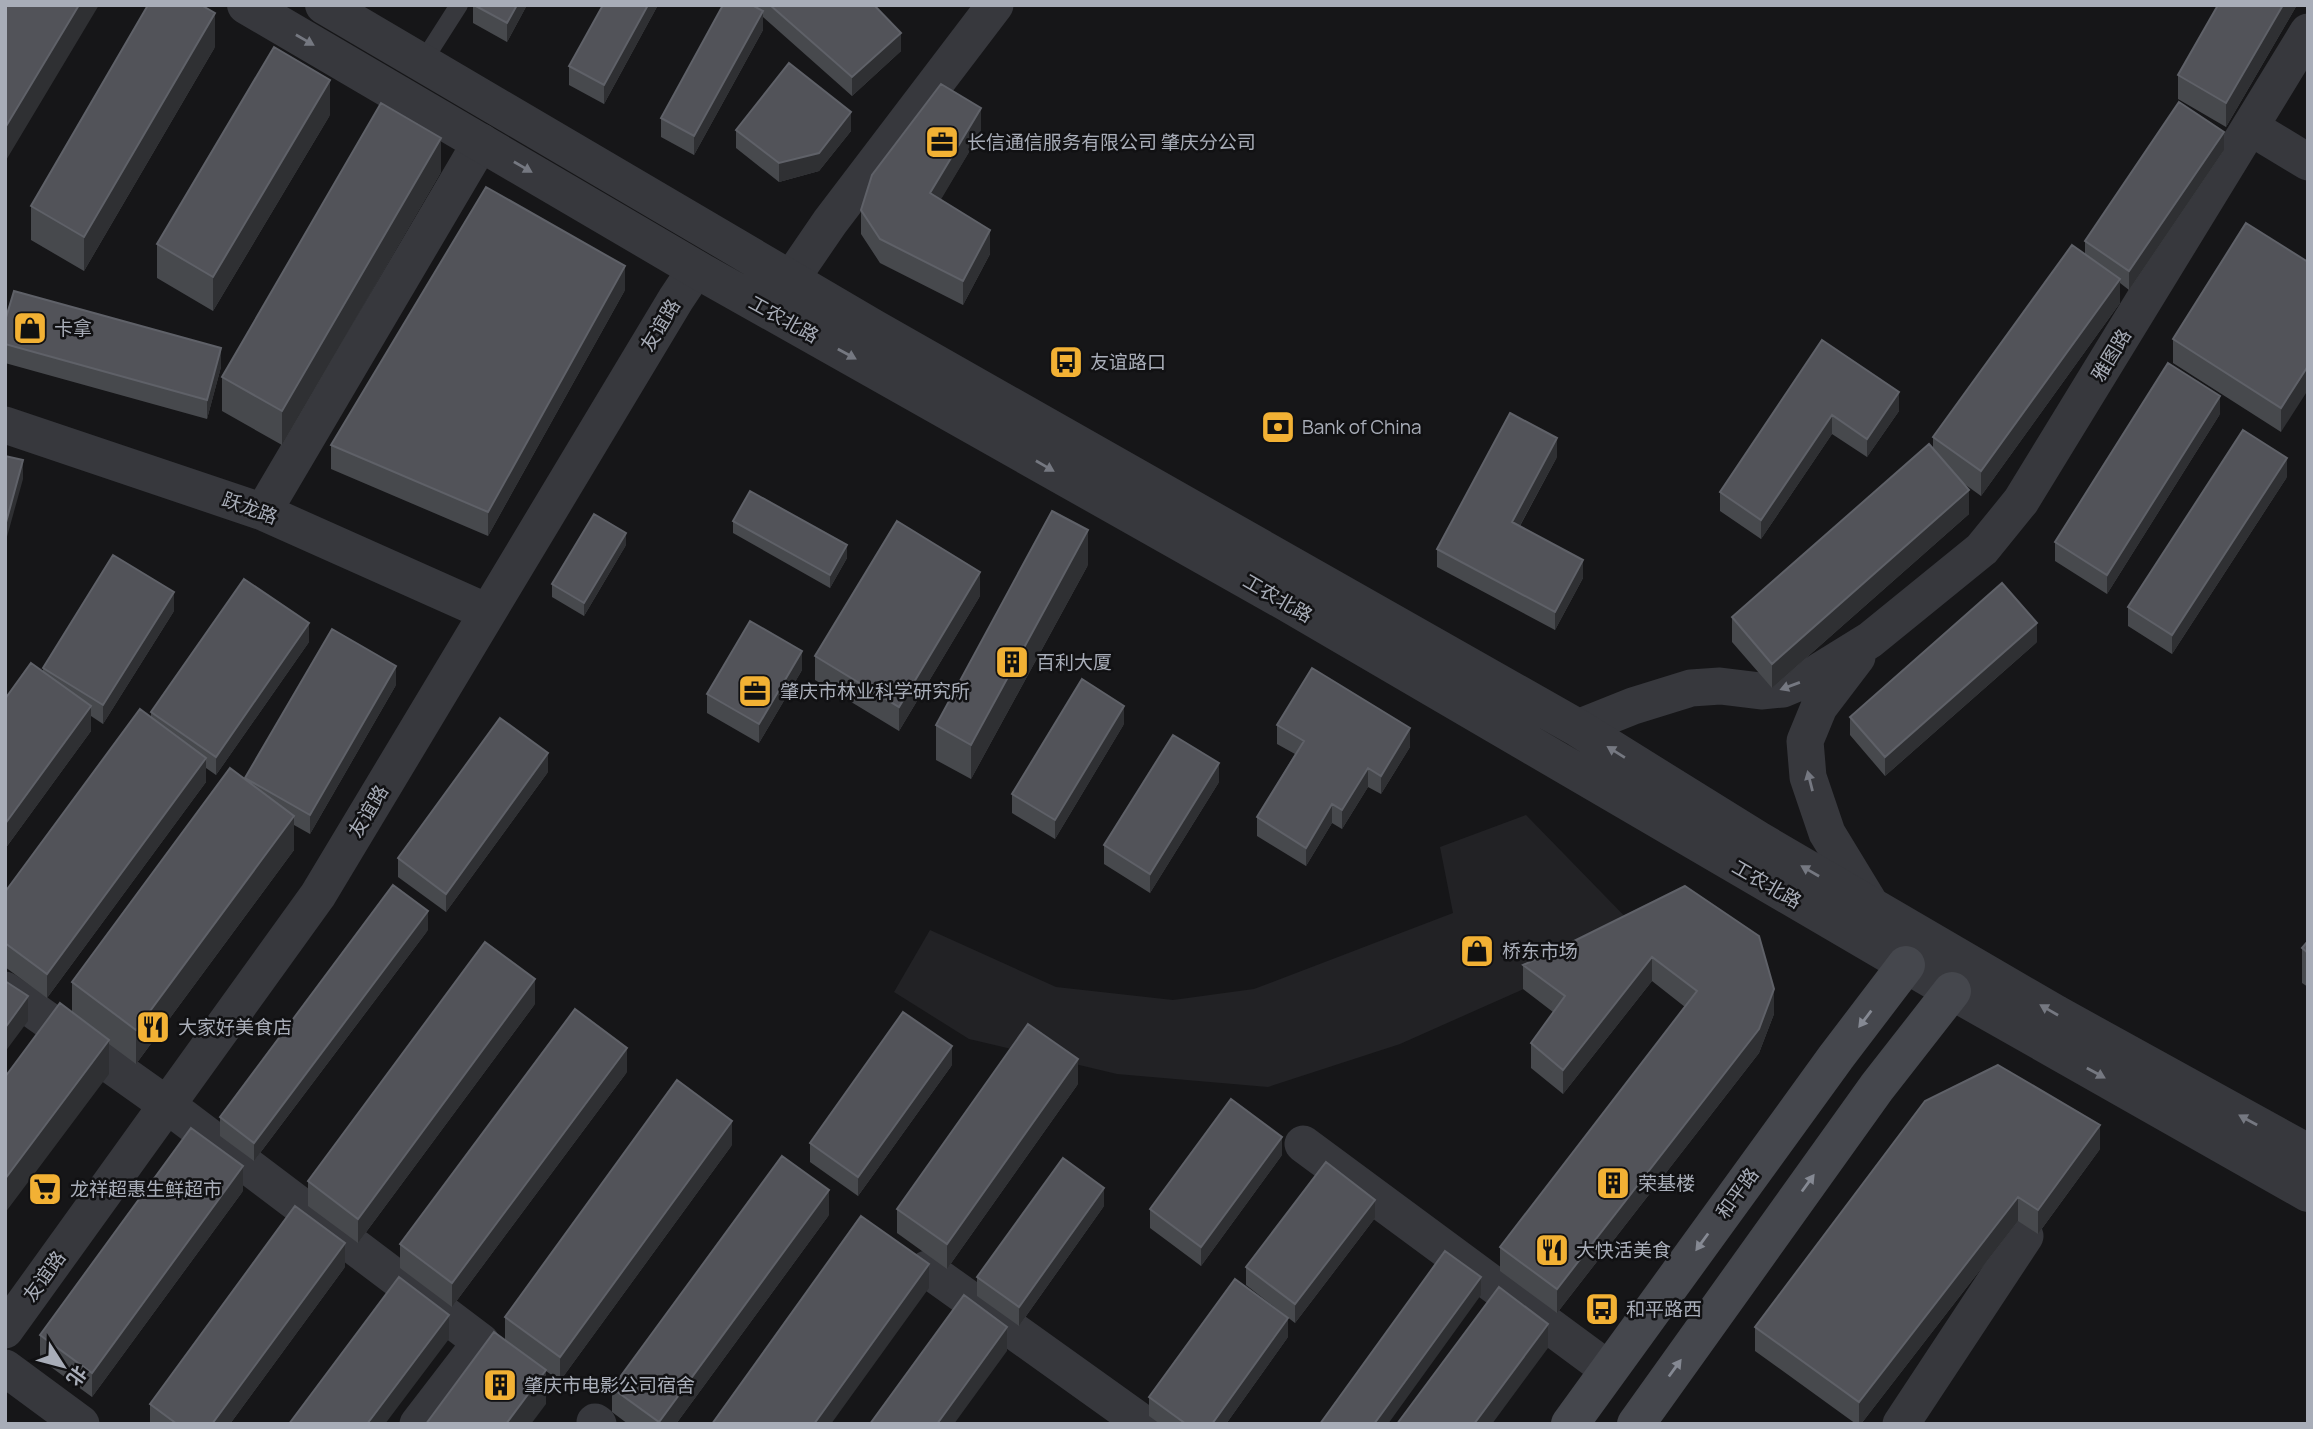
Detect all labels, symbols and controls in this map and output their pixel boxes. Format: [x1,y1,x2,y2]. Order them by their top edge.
one-way arrow [296,34,315,46]
office icon: 长信通信服务有限公司 肇庆分公司 [923,123,961,161]
place label: 长信通信服务有限公司 肇庆分公司 [967,129,1256,155]
one-way arrow [513,161,533,173]
street label: 工农北路 [744,289,824,349]
street label: 友谊路 [634,294,686,356]
shop icon: 卡拿 [11,309,49,347]
place label: 卡拿 [54,315,92,341]
street label: 雅图路 [2085,324,2137,386]
bus stop icon: 友谊路口 [1047,343,1085,381]
one-way arrow [838,348,857,360]
place label: 友谊路口 [1090,349,1166,375]
bank icon: Bank of China [1259,408,1297,446]
place label: Bank of China [1302,414,1422,440]
one-way arrow [1036,460,1055,472]
street label: 跃龙路 [219,486,281,530]
street label: 工农北路 [1239,568,1317,628]
building icon: 百利大厦 [993,643,1031,681]
place label: 百利大厦 [1036,649,1112,675]
office icon: 肇庆市林业科学研究所 [736,672,774,710]
place label: 肇庆市林业科学研究所 [780,678,970,704]
one-way arrow [1779,680,1800,691]
one-way arrow [1606,745,1626,758]
one-way arrow [1804,769,1815,791]
street label: 友谊路 [342,780,394,842]
street label: 工农北路 [1728,854,1806,914]
one-way arrow [1800,865,1820,877]
shop icon: 桥东市场 [1458,932,1496,970]
place label: 桥东市场 [1502,938,1578,964]
one-way arrow [2039,1004,2058,1016]
restaurant icon: 大家好美食店 [134,1008,172,1046]
one-way arrow [1858,1010,1872,1028]
place label: 大家好美食店 [178,1014,292,1040]
one-way arrow [2086,1067,2106,1079]
one-way arrow [2238,1114,2258,1126]
street label: 和平路 [1710,1162,1764,1224]
building icon: 荣基楼 [1594,1164,1632,1202]
supermarket icon: 龙祥超惠生鲜超市 [26,1170,64,1208]
place label: 荣基楼 [1638,1170,1695,1196]
one-way arrow [1801,1174,1815,1192]
place label: 龙祥超惠生鲜超市 [70,1176,222,1202]
restaurant icon: 大快活美食 [1533,1231,1571,1269]
one-way arrow [1695,1233,1709,1251]
place label: 大快活美食 [1576,1237,1671,1263]
street label: 友谊路 [17,1245,71,1307]
bus stop icon: 和平路西 [1583,1290,1621,1328]
place label: 和平路西 [1626,1296,1702,1322]
north arrow [28,1331,98,1401]
one-way arrow [1668,1359,1682,1377]
text: 北 [61,1361,93,1391]
building icon: 肇庆市电影公司宿舍 [481,1366,519,1404]
place label: 肇庆市电影公司宿舍 [524,1372,695,1398]

